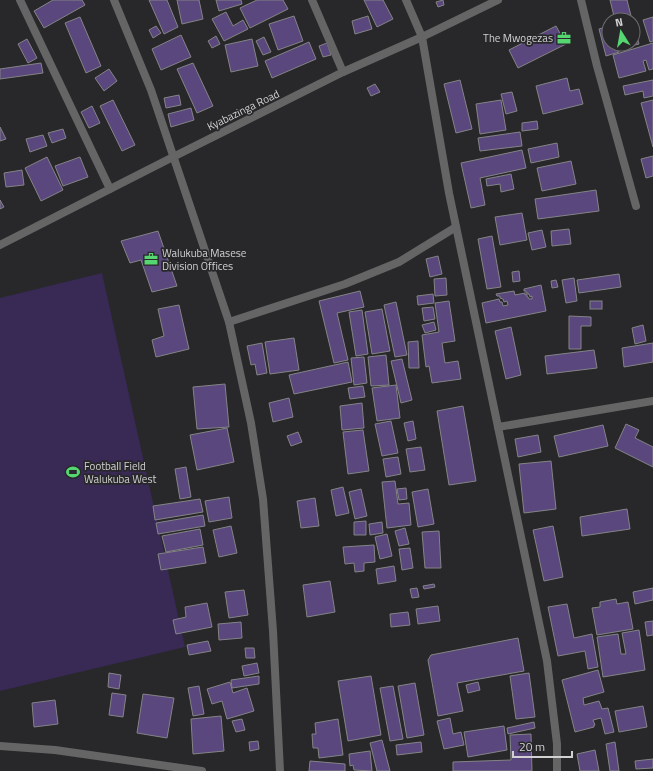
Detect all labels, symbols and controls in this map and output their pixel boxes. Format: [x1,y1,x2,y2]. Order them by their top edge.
north arrow [601,12,641,52]
text: N [614,14,624,31]
place label: The Mwogezas [483,30,553,46]
office icon: The Mwogezas [556,30,572,46]
street label: Kyabazinga Road [204,85,282,134]
place label: Walukuba Masese Division Offices [162,245,247,274]
office icon: Walukuba Masese Division Offices [143,251,159,267]
place label: Football Field Walukuba West [84,458,156,487]
sports icon: Football Field Walukuba West [65,464,81,480]
scale bar [513,733,572,759]
text: 20 m [519,737,545,756]

